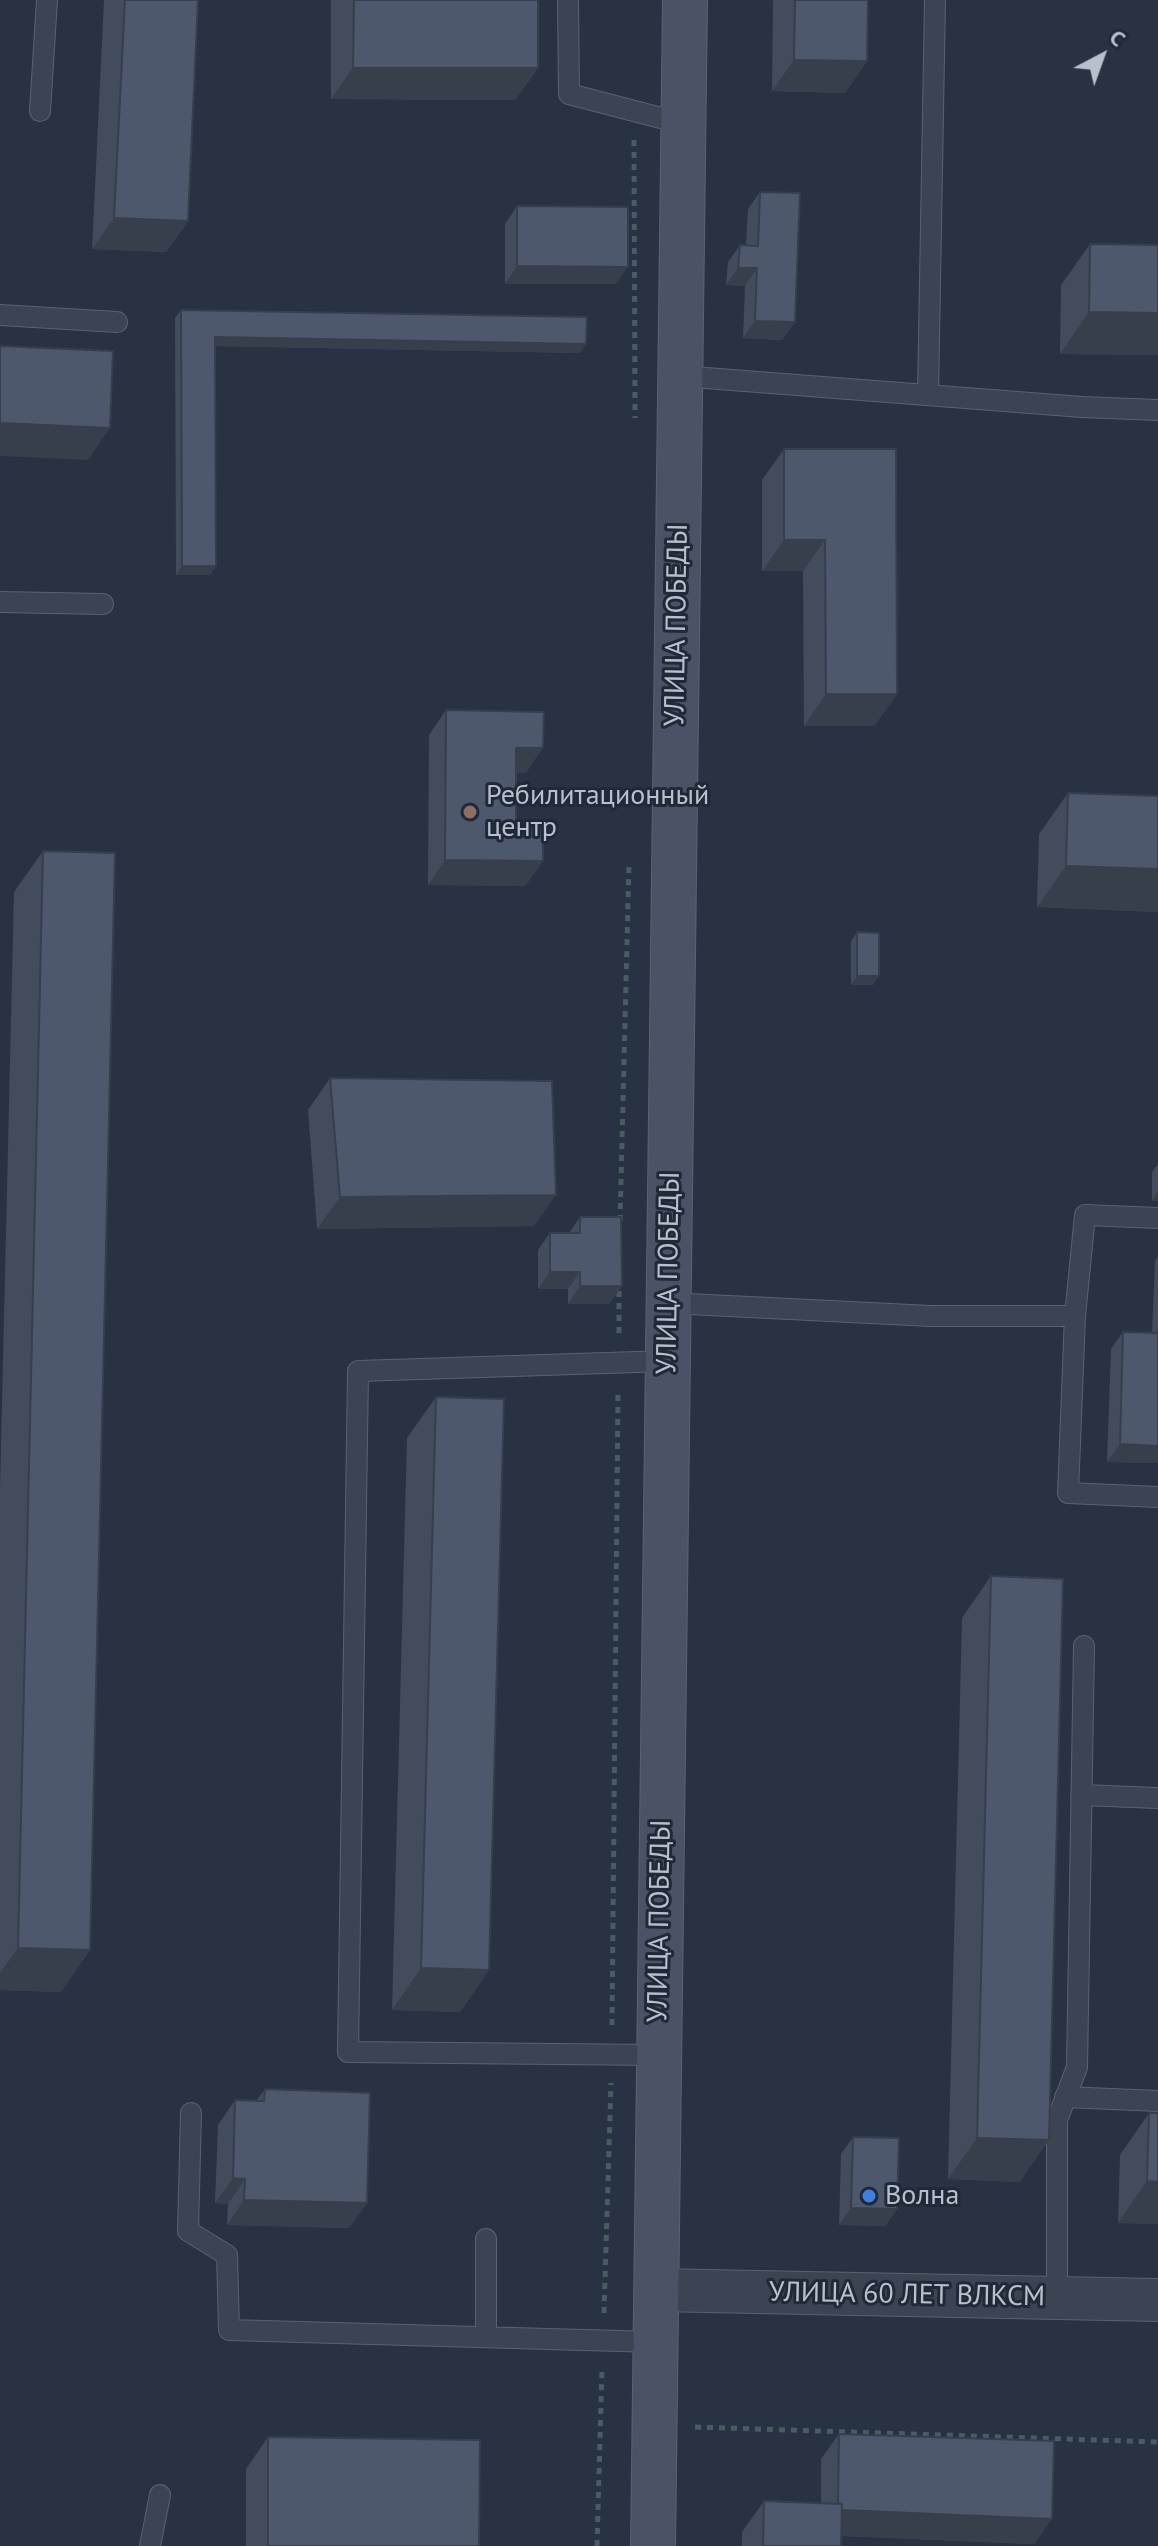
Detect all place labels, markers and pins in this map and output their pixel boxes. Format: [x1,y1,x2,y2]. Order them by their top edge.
place label: Ребилитационный центр [486,779,709,845]
marker: Ребилитационный центр [461,803,479,821]
place label: Волна [885,2179,959,2213]
marker: Волна [860,2187,878,2205]

